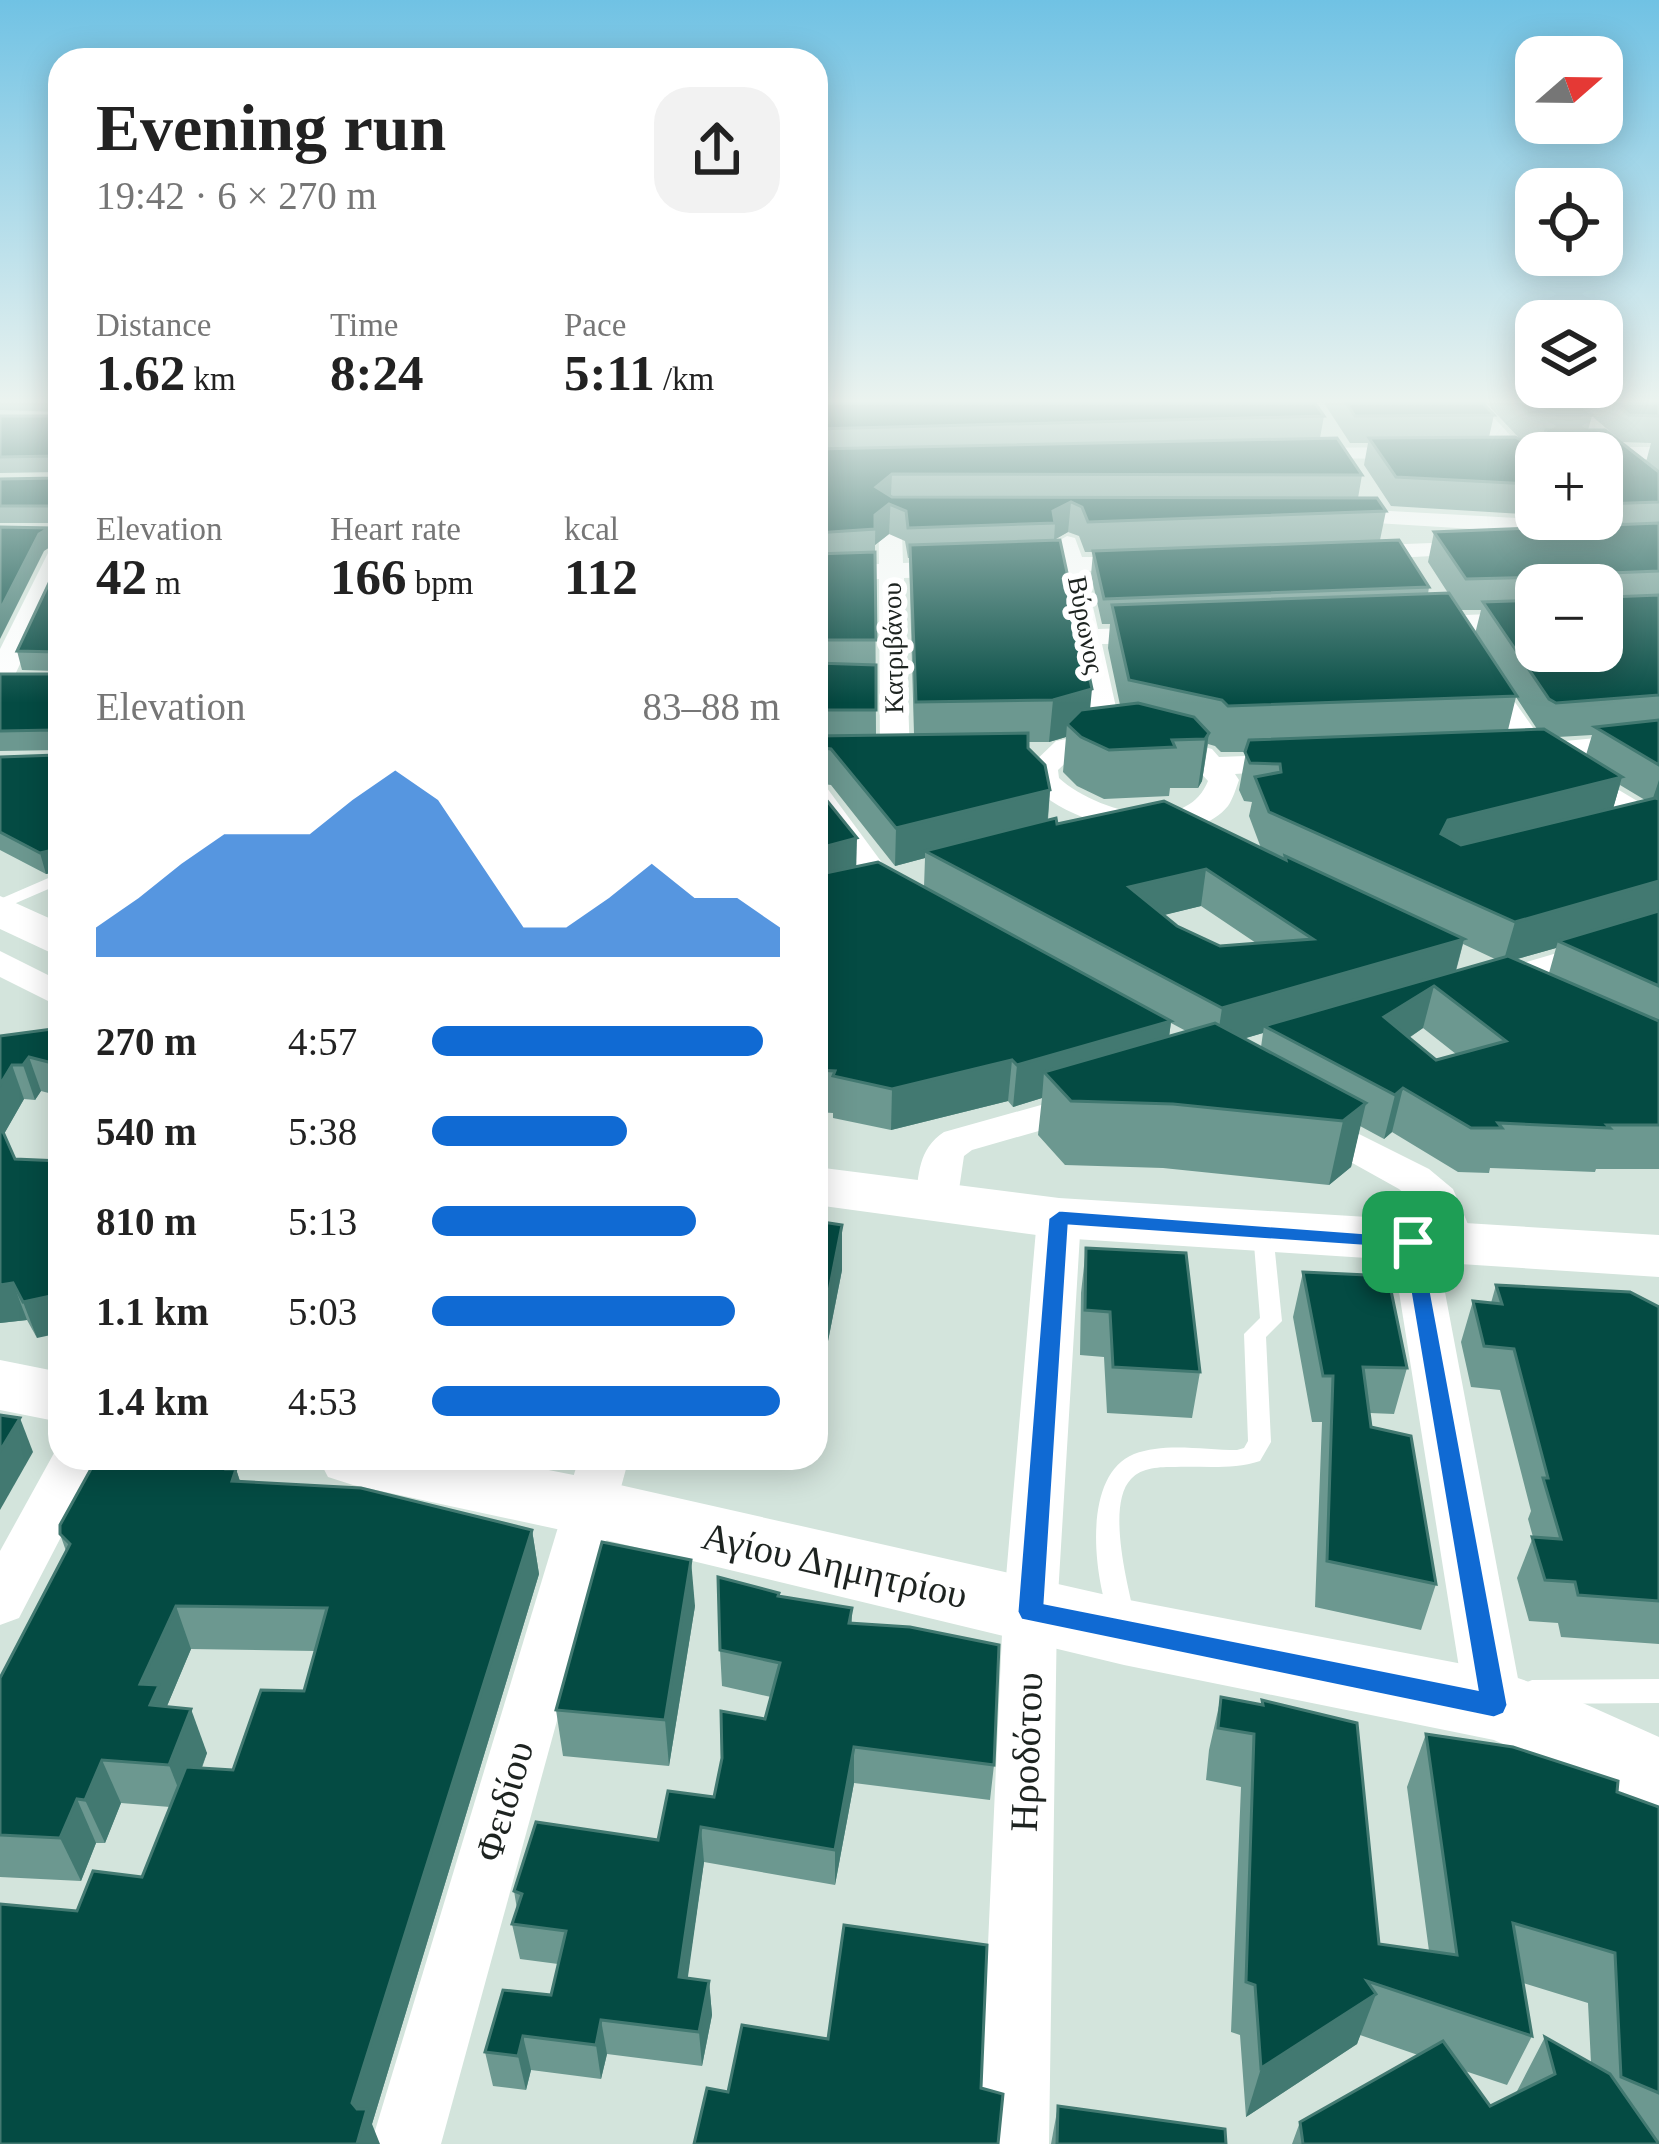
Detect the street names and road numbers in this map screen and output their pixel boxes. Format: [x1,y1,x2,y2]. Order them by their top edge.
street label: Βύρωνος [1062,574,1110,677]
street label: Κατριβάνου [877,582,909,714]
street label: Αγίου Δημητρίου [698,1514,972,1617]
street label: Ηροδότου [1002,1672,1051,1832]
street label: Φειδίου [466,1736,542,1866]

